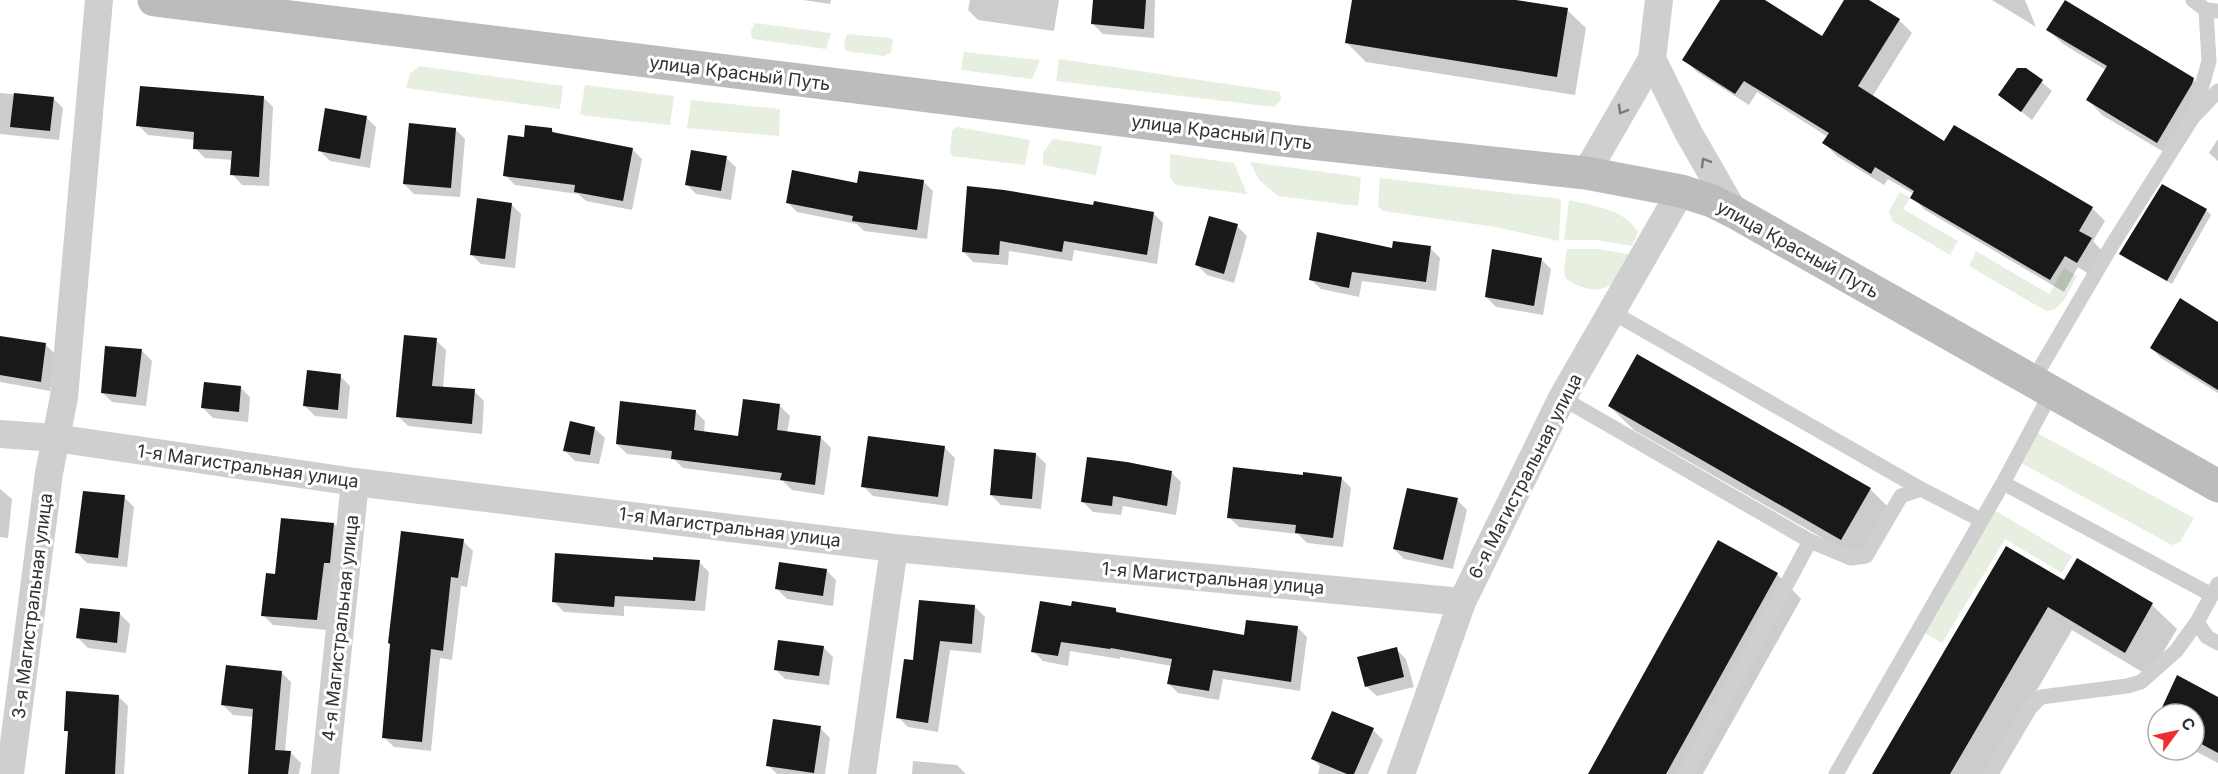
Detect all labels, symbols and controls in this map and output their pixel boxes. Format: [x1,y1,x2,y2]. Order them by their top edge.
street label: улица Красный Путь [648,51,832,95]
one-way arrow [1618,104,1630,114]
street label: улица Красный Путь [1130,110,1314,154]
one-way arrow [1701,157,1712,168]
street label: улица Красный Путь [1713,196,1883,302]
street label: 6-я Магистральная улица [1464,370,1586,582]
street label: 1-я Магистральная улица [136,440,360,492]
street label: 3-я Магистральная улица [8,492,56,720]
street label: 1-я Магистральная улица [618,503,842,551]
street label: 4-я Магистральная улица [318,514,362,742]
street label: 1-я Магистральная улица [1101,558,1325,598]
north arrow [2146,702,2206,762]
text: С [2177,713,2200,734]

